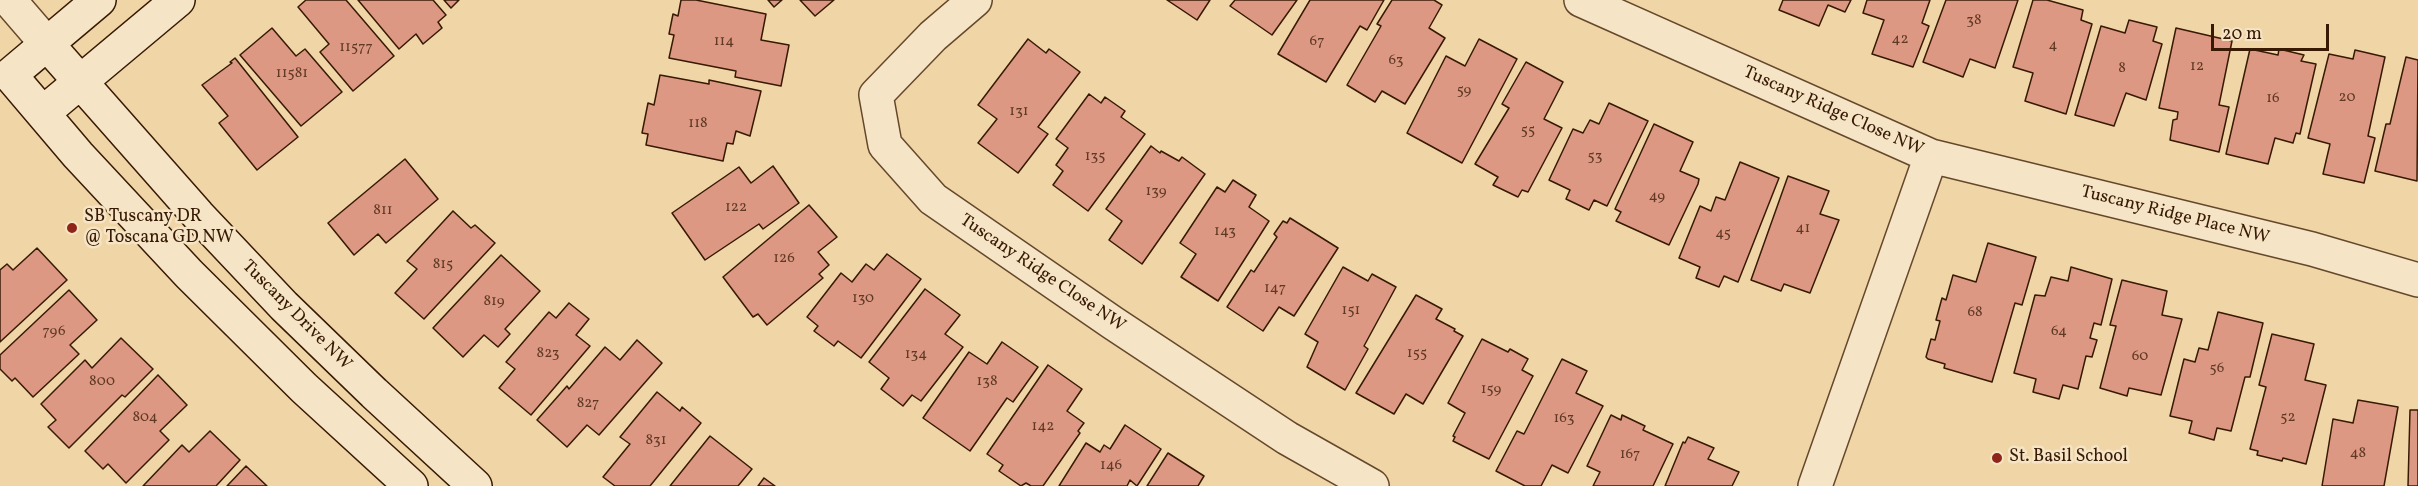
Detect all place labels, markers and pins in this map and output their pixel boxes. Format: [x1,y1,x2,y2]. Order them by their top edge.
place label: SB Tuscany DR @ Toscana GD NW [84,207,234,250]
marker: SB Tuscany DR @ Toscana GD NW [65,221,79,235]
place label: St. Basil School [2009,447,2128,469]
marker: St. Basil School [1990,451,2004,465]

